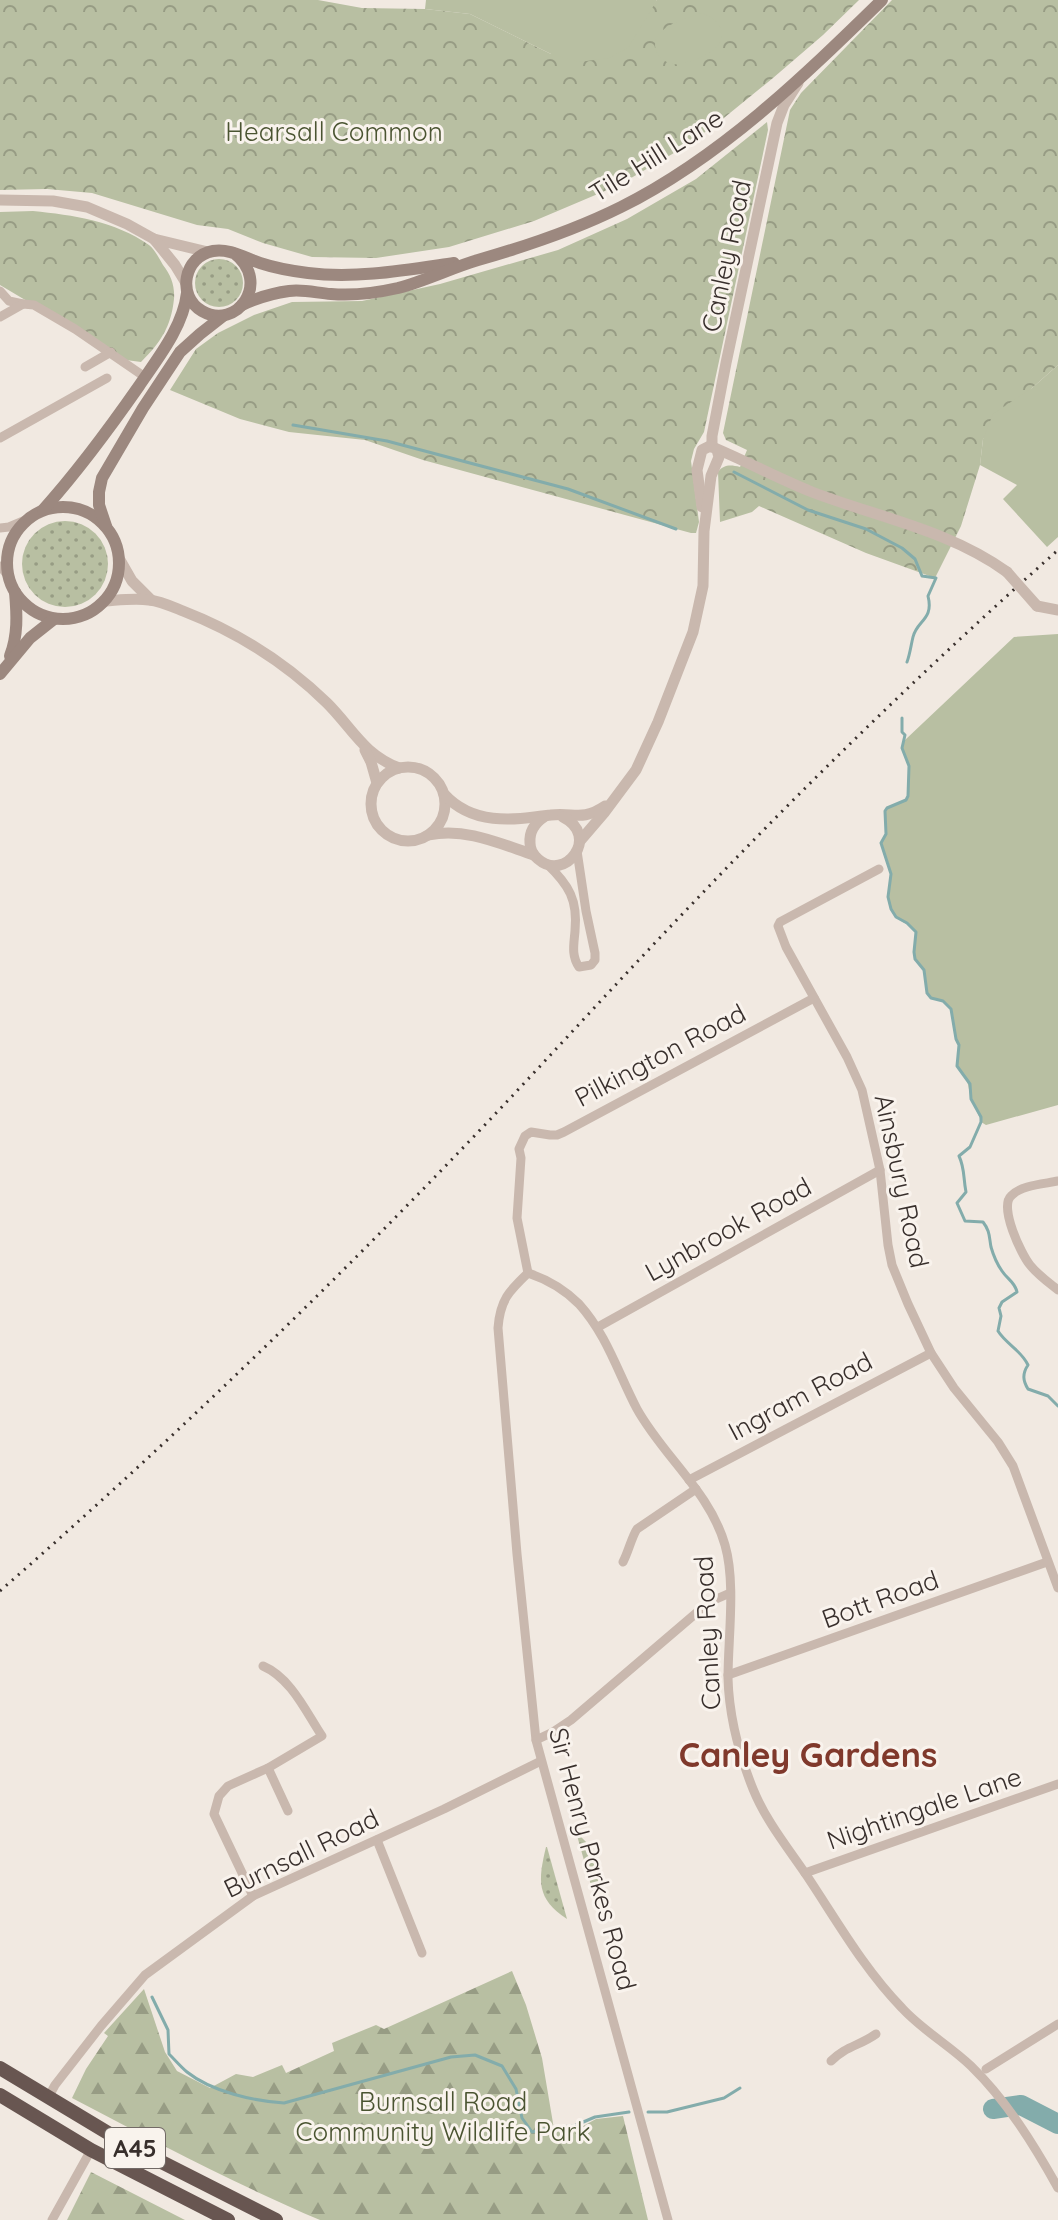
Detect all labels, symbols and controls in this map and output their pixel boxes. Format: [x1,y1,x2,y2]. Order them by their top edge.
street label: Tile Hill Lane [583,101,729,209]
park label: Hearsall Common [225,115,443,148]
street label: Canley Road [694,177,758,335]
street label: Pilkington Road [569,996,751,1114]
street label: Ainsbury Road [868,1091,936,1271]
street label: Lynbrook Road [639,1170,817,1288]
street label: Ingram Road [722,1344,878,1448]
street label: Canley Road [686,1555,728,1711]
street label: Bott Road [817,1563,943,1635]
street label: Sir Henry Parkes Road [542,1724,644,1994]
district label: Canley Gardens [679,1733,937,1776]
street label: Nightingale Lane [822,1759,1026,1857]
street label: Burnsall Road [218,1801,384,1905]
park label: Burnsall Road Community Wildlife Park [295,2085,591,2148]
road number: A45 [105,2128,165,2168]

